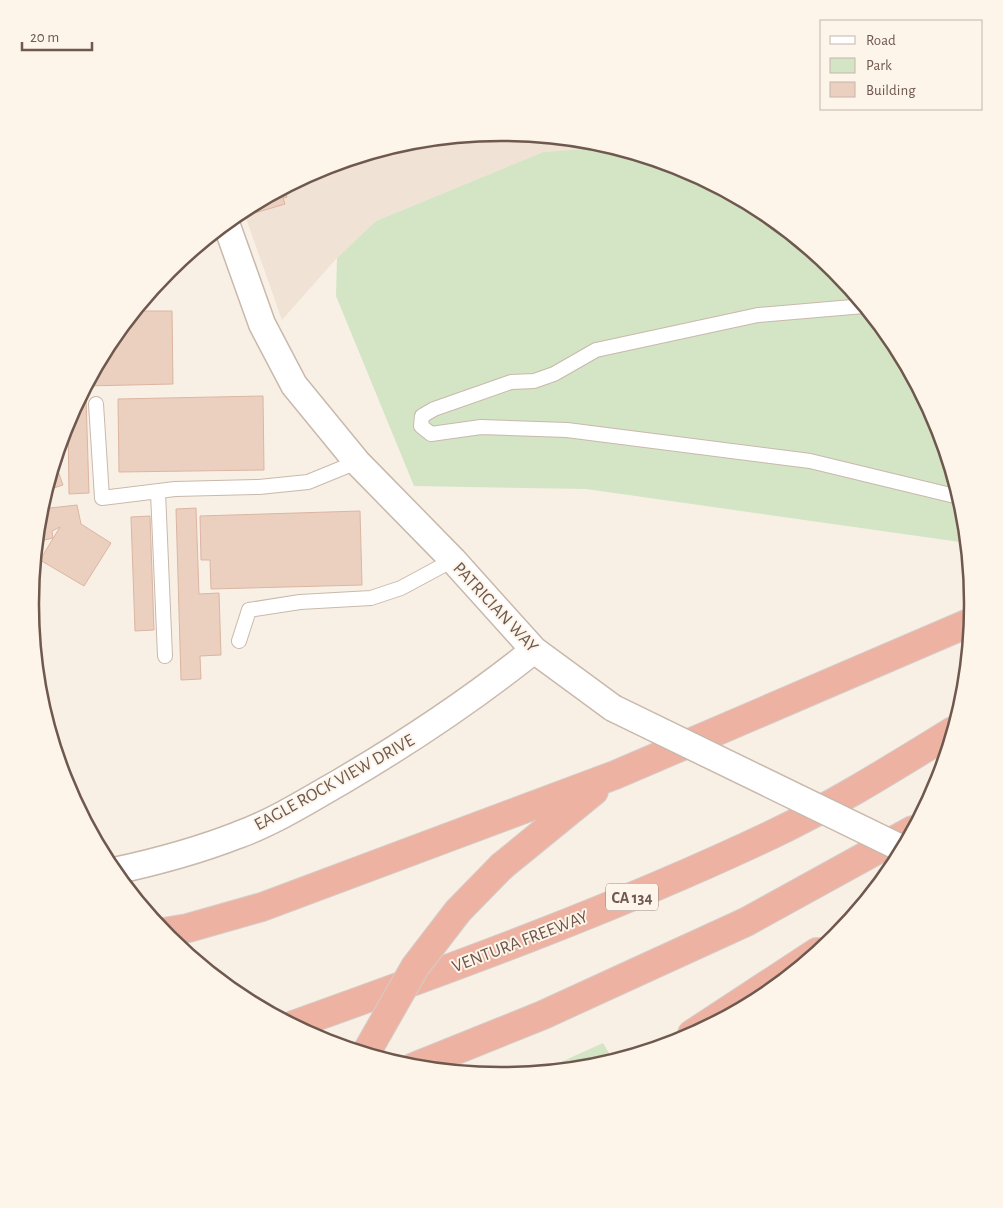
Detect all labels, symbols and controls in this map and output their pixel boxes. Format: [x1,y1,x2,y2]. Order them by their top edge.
scale bar [22,20,92,52]
legend [820,20,983,110]
text: 20 m [30,30,59,45]
text: Road [866,33,896,48]
text: Park [866,58,892,73]
text: Building [866,83,916,98]
street label: PATRICIAN WAY [449,559,542,657]
street label: EAGLE ROCK VIEW DRIVE [251,731,418,834]
road number: CA 134 [606,884,658,910]
street label: VENTURA FREEWAY [450,908,591,976]

